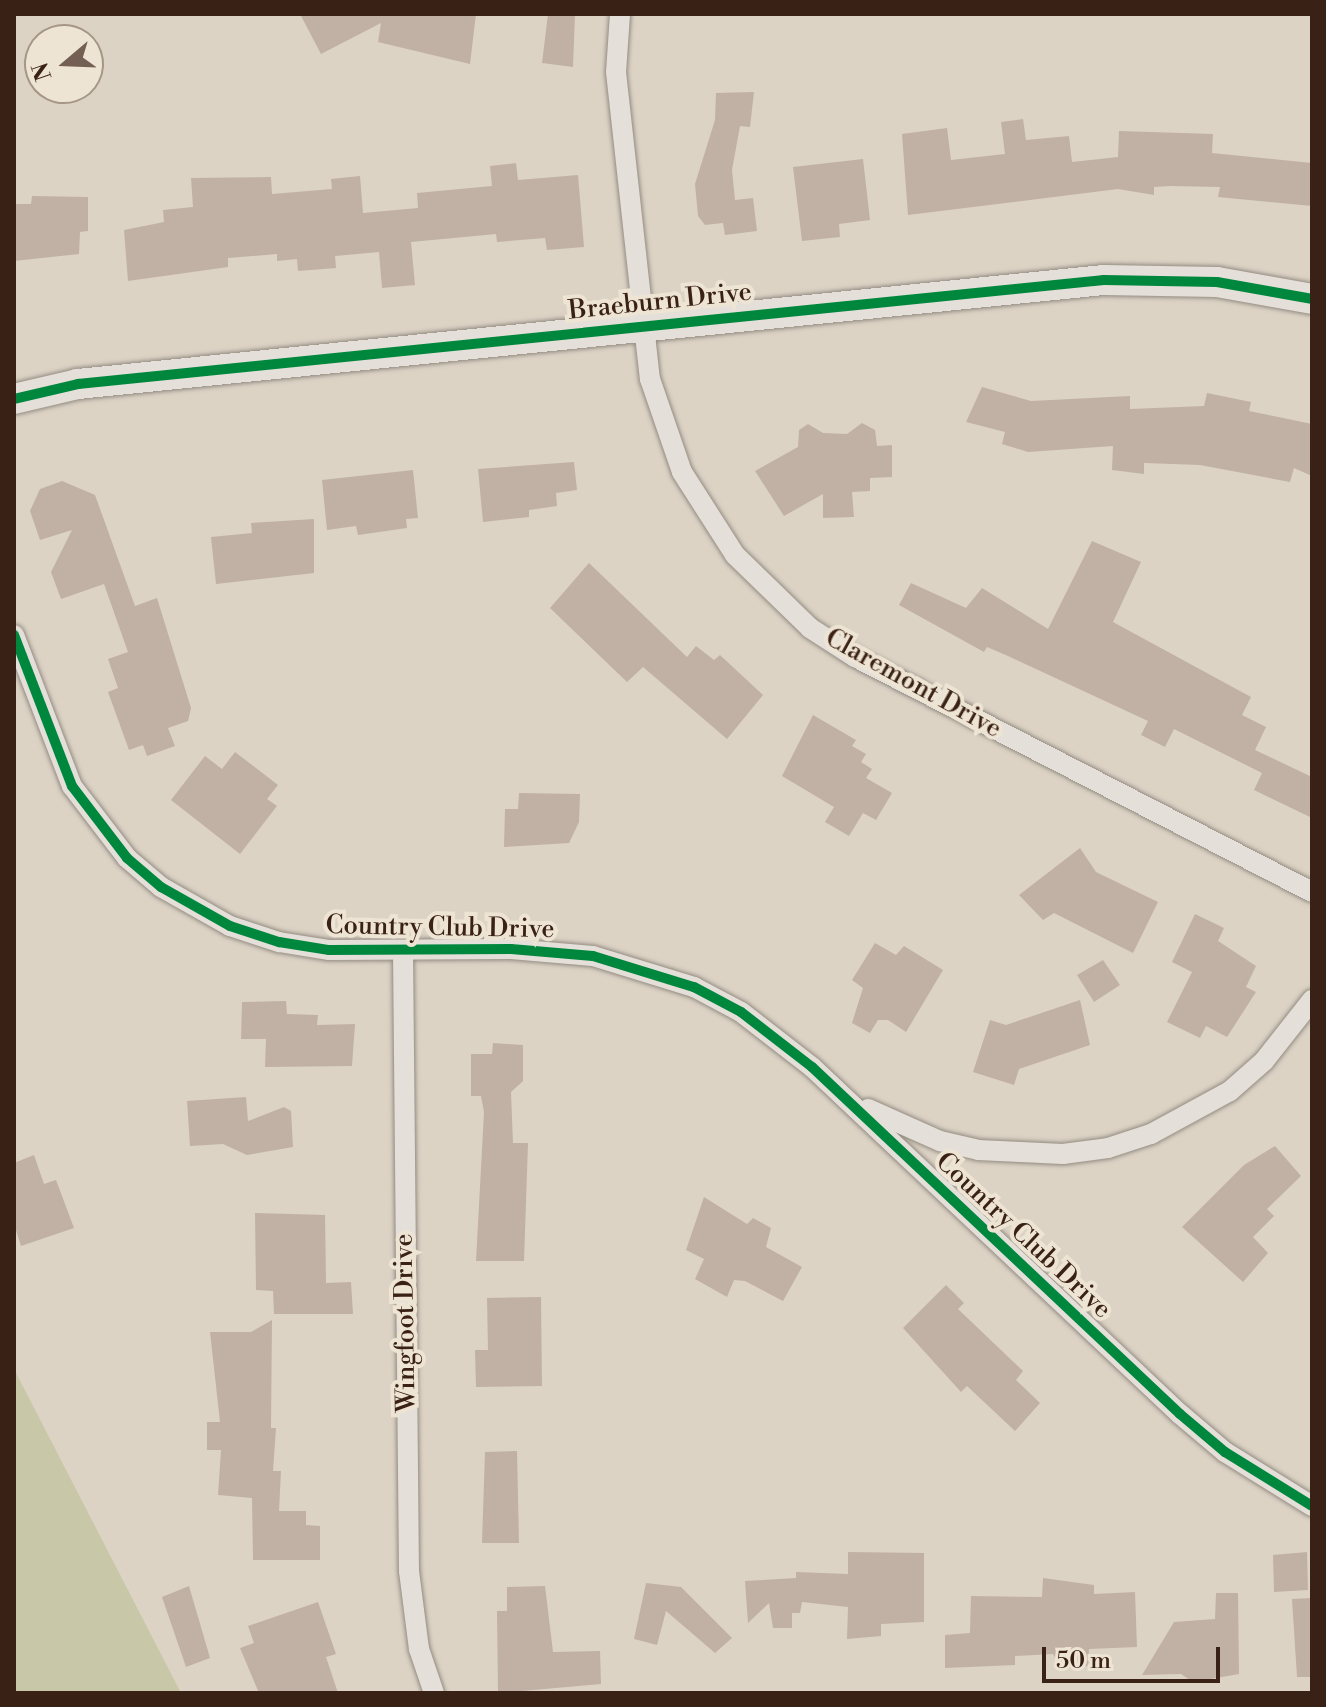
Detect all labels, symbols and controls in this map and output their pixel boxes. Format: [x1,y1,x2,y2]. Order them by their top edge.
north arrow [24,24,104,104]
text: N [27,59,58,84]
street label: Braeburn Drive [567,277,753,327]
street label: Claremont Drive [820,623,1006,745]
street label: Country Club Drive [325,910,555,946]
street label: Country Club Drive [929,1147,1117,1325]
street label: Wingfoot Drive [389,1233,423,1413]
scale bar [1046,1631,1224,1681]
text: 50 m [1056,1646,1111,1676]

